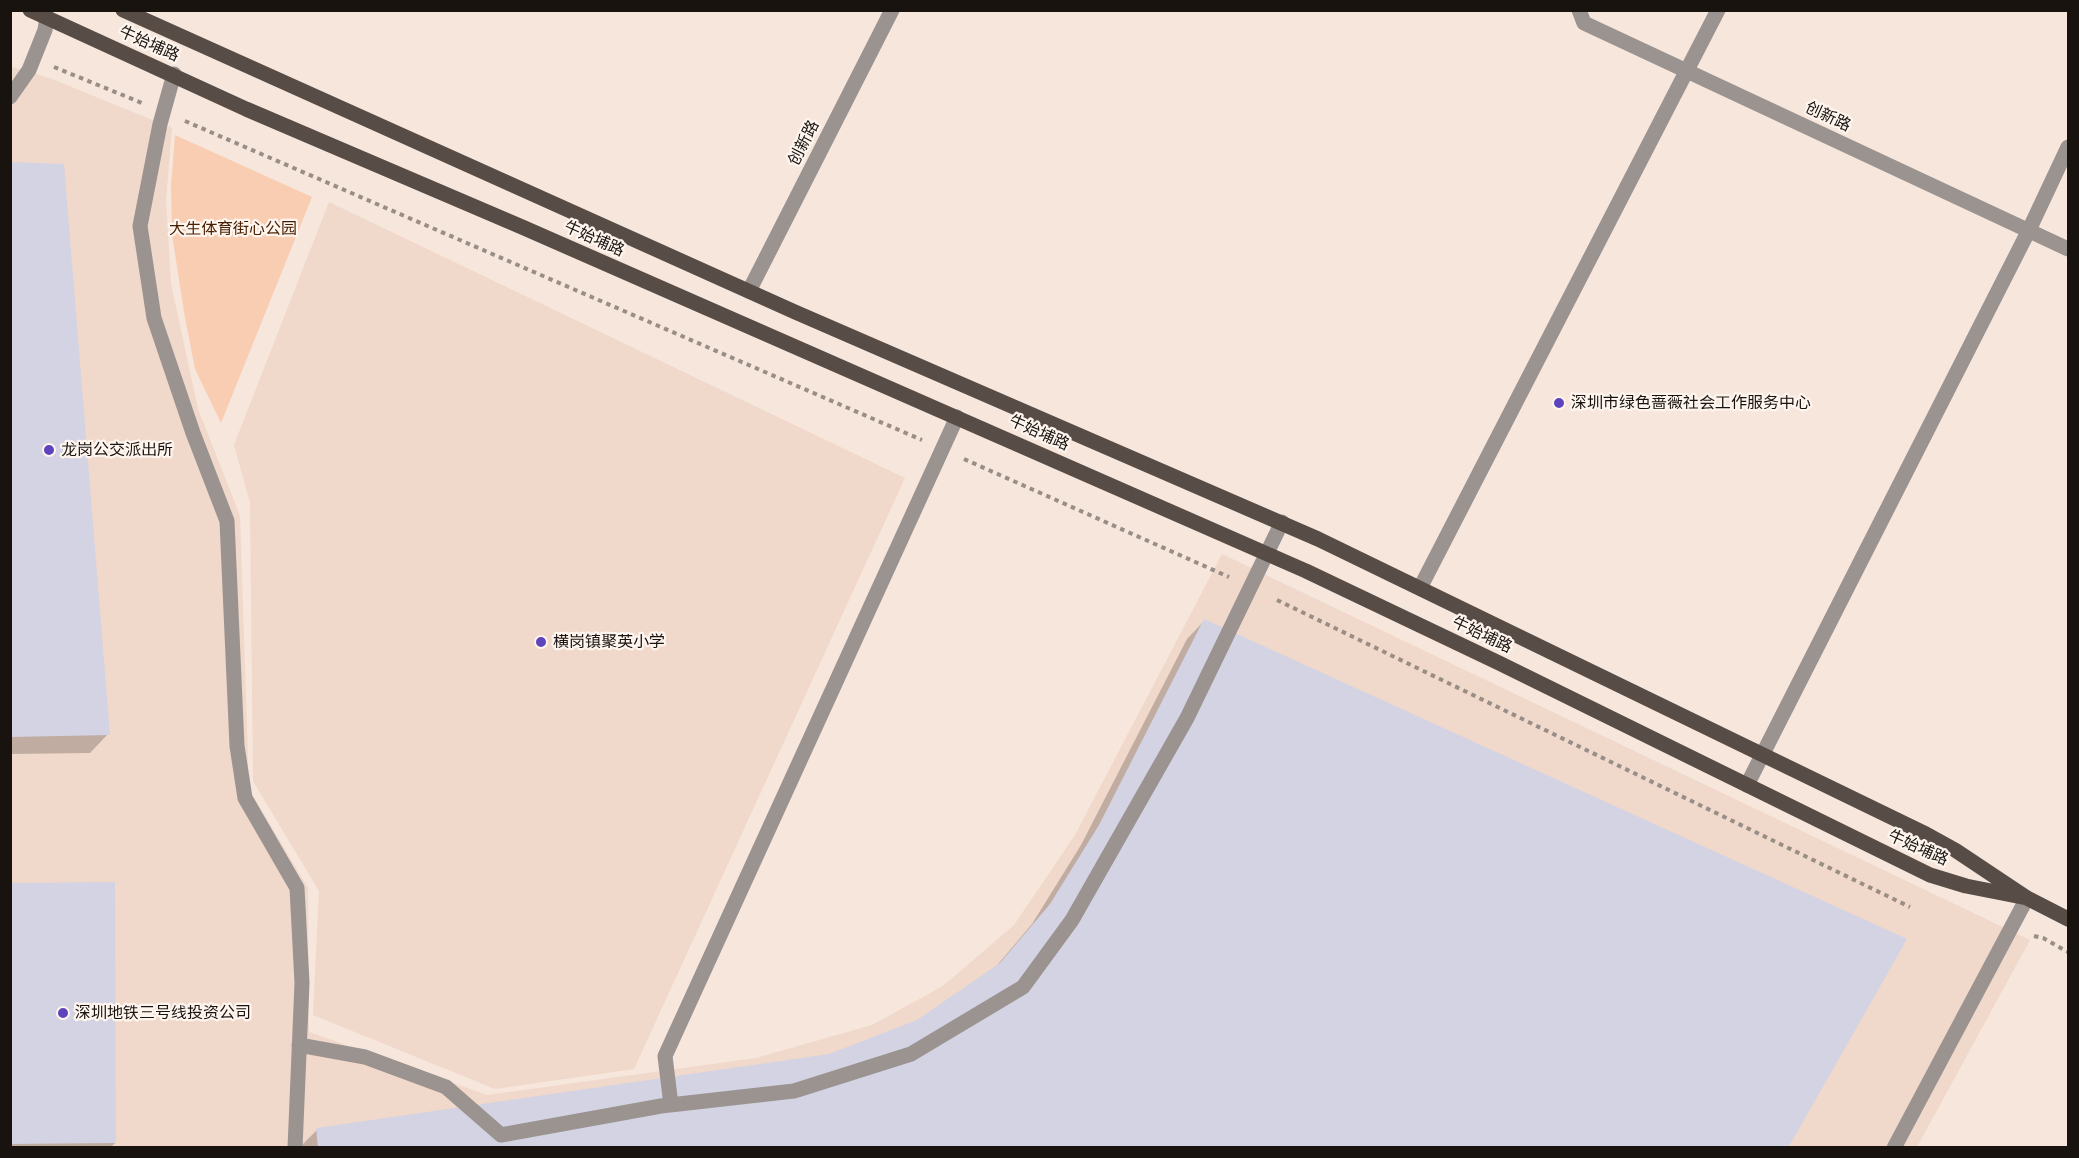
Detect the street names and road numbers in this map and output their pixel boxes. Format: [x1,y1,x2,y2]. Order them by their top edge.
street label: 牛始埔路 [116,22,182,66]
street label: 创新路 [1802,98,1854,136]
street label: 创新路 [785,117,823,169]
street label: 牛始埔路 [561,217,627,261]
street label: 牛始埔路 [1006,411,1072,455]
street label: 牛始埔路 [1449,613,1515,657]
street label: 牛始埔路 [1885,826,1951,870]

